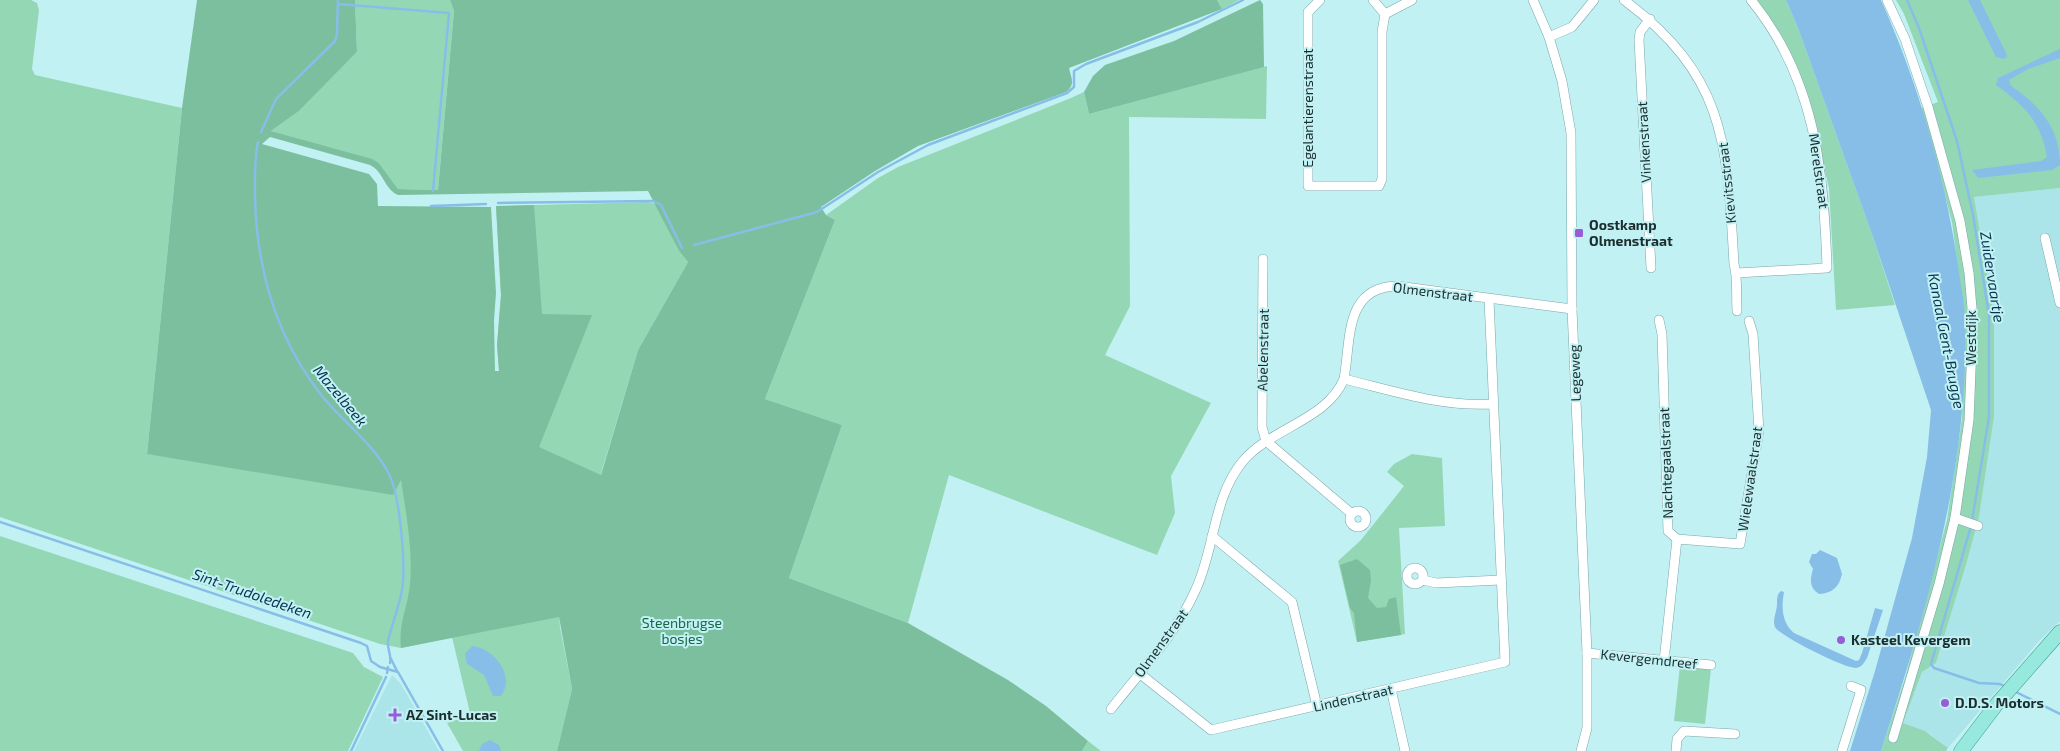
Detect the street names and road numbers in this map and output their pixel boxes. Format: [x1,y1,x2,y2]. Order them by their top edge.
street label: Egelantierenstraat [1299,48,1316,168]
street label: Vinkenstraat [1633,101,1654,183]
street label: Merelstraat [1806,132,1833,210]
street label: Kievitsstraat [1714,142,1739,224]
street label: Olmenstraat [1392,278,1474,305]
street label: Abelenstraat [1253,308,1272,392]
street label: Westdijk [1962,310,1979,366]
street label: Legeweg [1565,344,1584,402]
street label: Nachtegaalstraat [1655,407,1676,519]
street label: Wielewaalstraat [1734,425,1765,532]
street label: Olmenstraat [1130,605,1191,680]
street label: Kevergemdreef [1600,645,1699,672]
street label: Lindenstraat [1311,680,1394,715]

